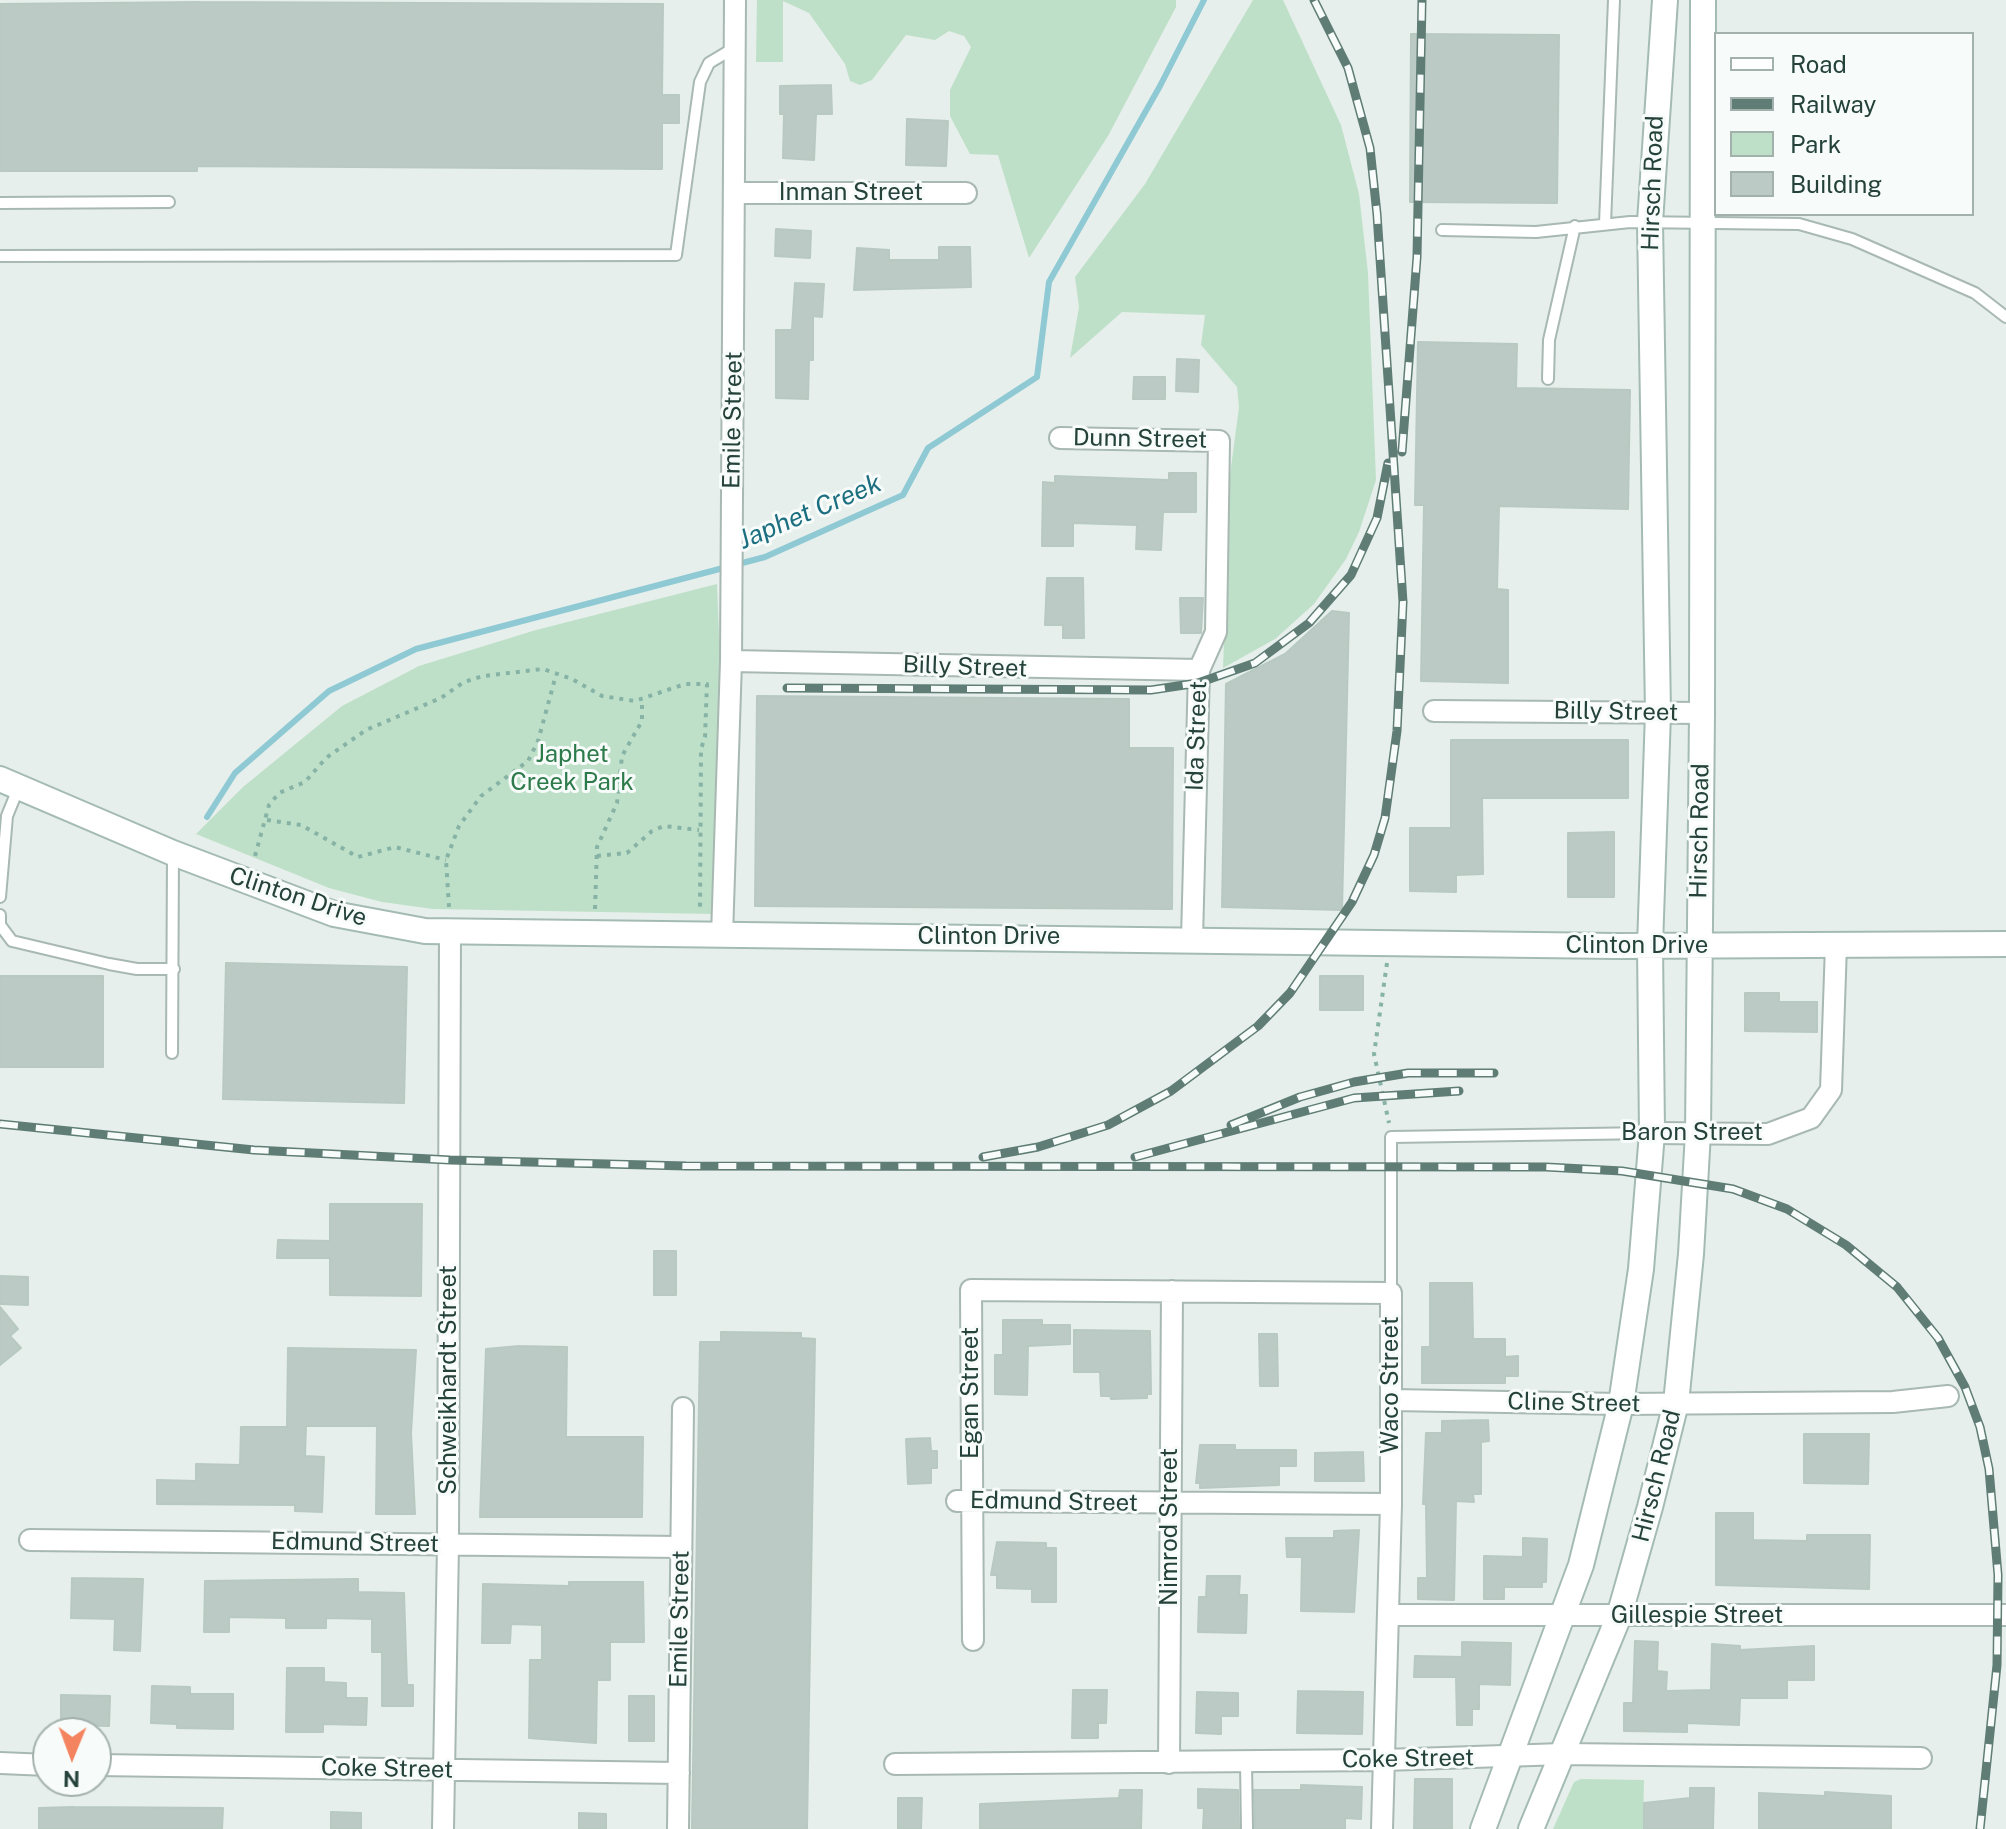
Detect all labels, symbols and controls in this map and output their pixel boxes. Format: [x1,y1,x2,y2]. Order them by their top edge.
legend [1714,32,1974,216]
text: Road [1790,50,1847,78]
text: Railway [1790,90,1876,118]
street label: Hirsch Road [1636,115,1670,251]
text: Park [1790,130,1841,158]
text: Building [1790,170,1882,198]
street label: Inman Street [779,179,923,207]
street label: Emile Street [717,351,749,489]
street label: Dunn Street [1073,423,1207,455]
water label: Japhet Creek [734,468,886,556]
street label: Billy Street [902,650,1028,684]
street label: Ida Street [1181,680,1213,792]
street label: Billy Street [1553,697,1679,727]
park label: Japhet Creek Park [510,741,634,797]
street label: Hirsch Road [1684,763,1716,899]
street label: Clinton Drive [226,861,370,933]
street label: Clinton Drive [918,923,1060,951]
street label: Clinton Drive [1566,932,1708,960]
street label: Baron Street [1621,1119,1763,1147]
street label: Schweikhardt Street [435,1265,463,1495]
street label: Waco Street [1377,1316,1405,1454]
street label: Egan Street [957,1327,985,1459]
street label: Cline Street [1507,1387,1641,1419]
street label: Hirsch Road [1627,1407,1687,1545]
street label: Nimrod Street [1156,1448,1184,1606]
street label: Edmund Street [970,1486,1138,1518]
street label: Edmund Street [271,1527,439,1559]
street label: Emile Street [664,1550,696,1688]
street label: Gillespie Street [1611,1602,1783,1630]
north arrow [32,1717,112,1797]
street label: Coke Street [1342,1743,1474,1775]
street label: Coke Street [321,1753,453,1785]
text: N [63,1766,80,1792]

